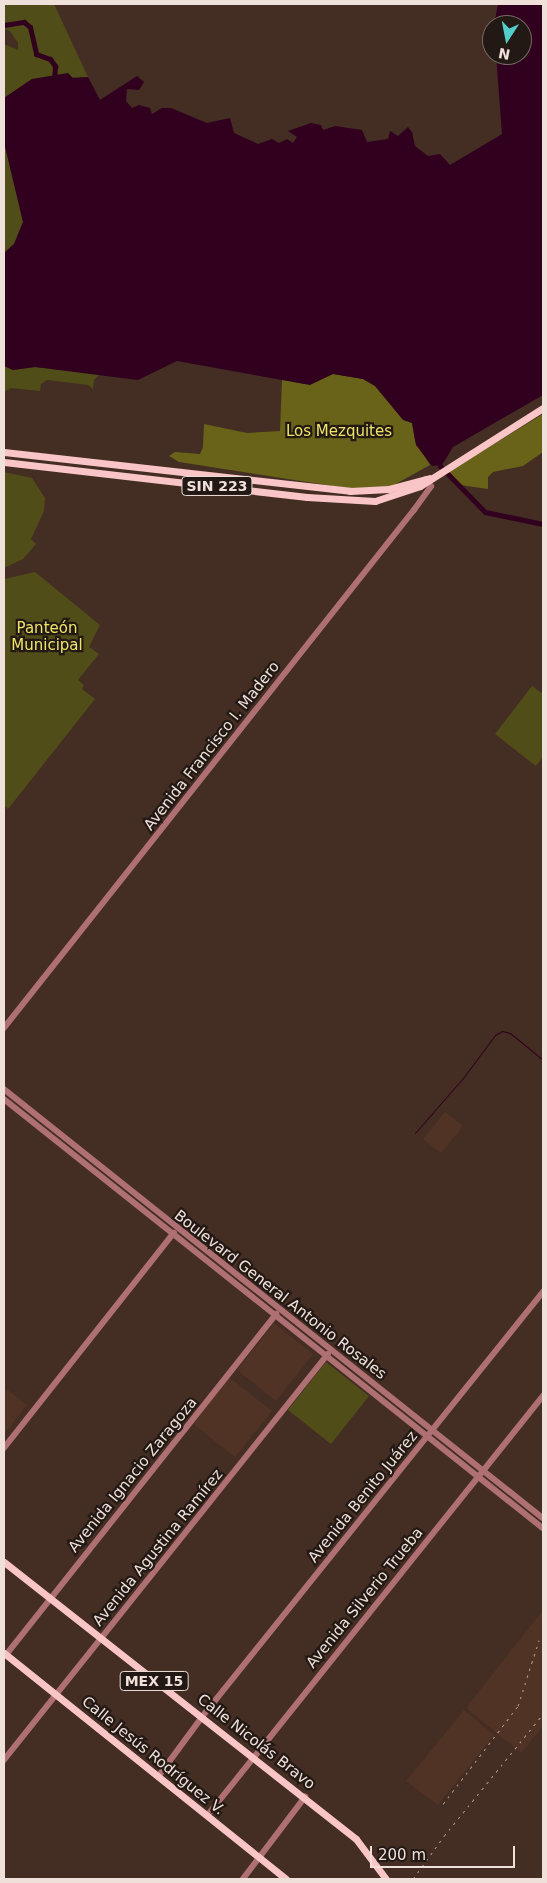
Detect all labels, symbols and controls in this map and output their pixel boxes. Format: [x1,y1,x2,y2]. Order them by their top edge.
north arrow [482,15,532,65]
text: N [497,45,512,63]
park label: Los Mezquites [286,423,392,441]
road number: SIN 223 [181,474,253,498]
park label: Panteón Municipal [11,619,83,654]
street label: Avenida Francisco I. Madero [140,658,284,834]
street label: Boulevard General Antonio Rosales [170,1207,390,1383]
street label: Avenida Ignacio Zaragoza [65,1394,201,1556]
street label: Avenida Benito Juárez [304,1428,422,1566]
street label: Avenida Agustina Ramírez [89,1466,227,1630]
street label: Avenida Silverio Trueba [303,1524,427,1672]
road number: MEX 15 [119,1670,189,1692]
street label: Calle Nicolás Bravo [194,1690,318,1794]
street label: Calle Jesús Rodríguez V. [78,1693,228,1819]
scale bar [372,1836,517,1868]
text: 200 m [378,1846,426,1864]

